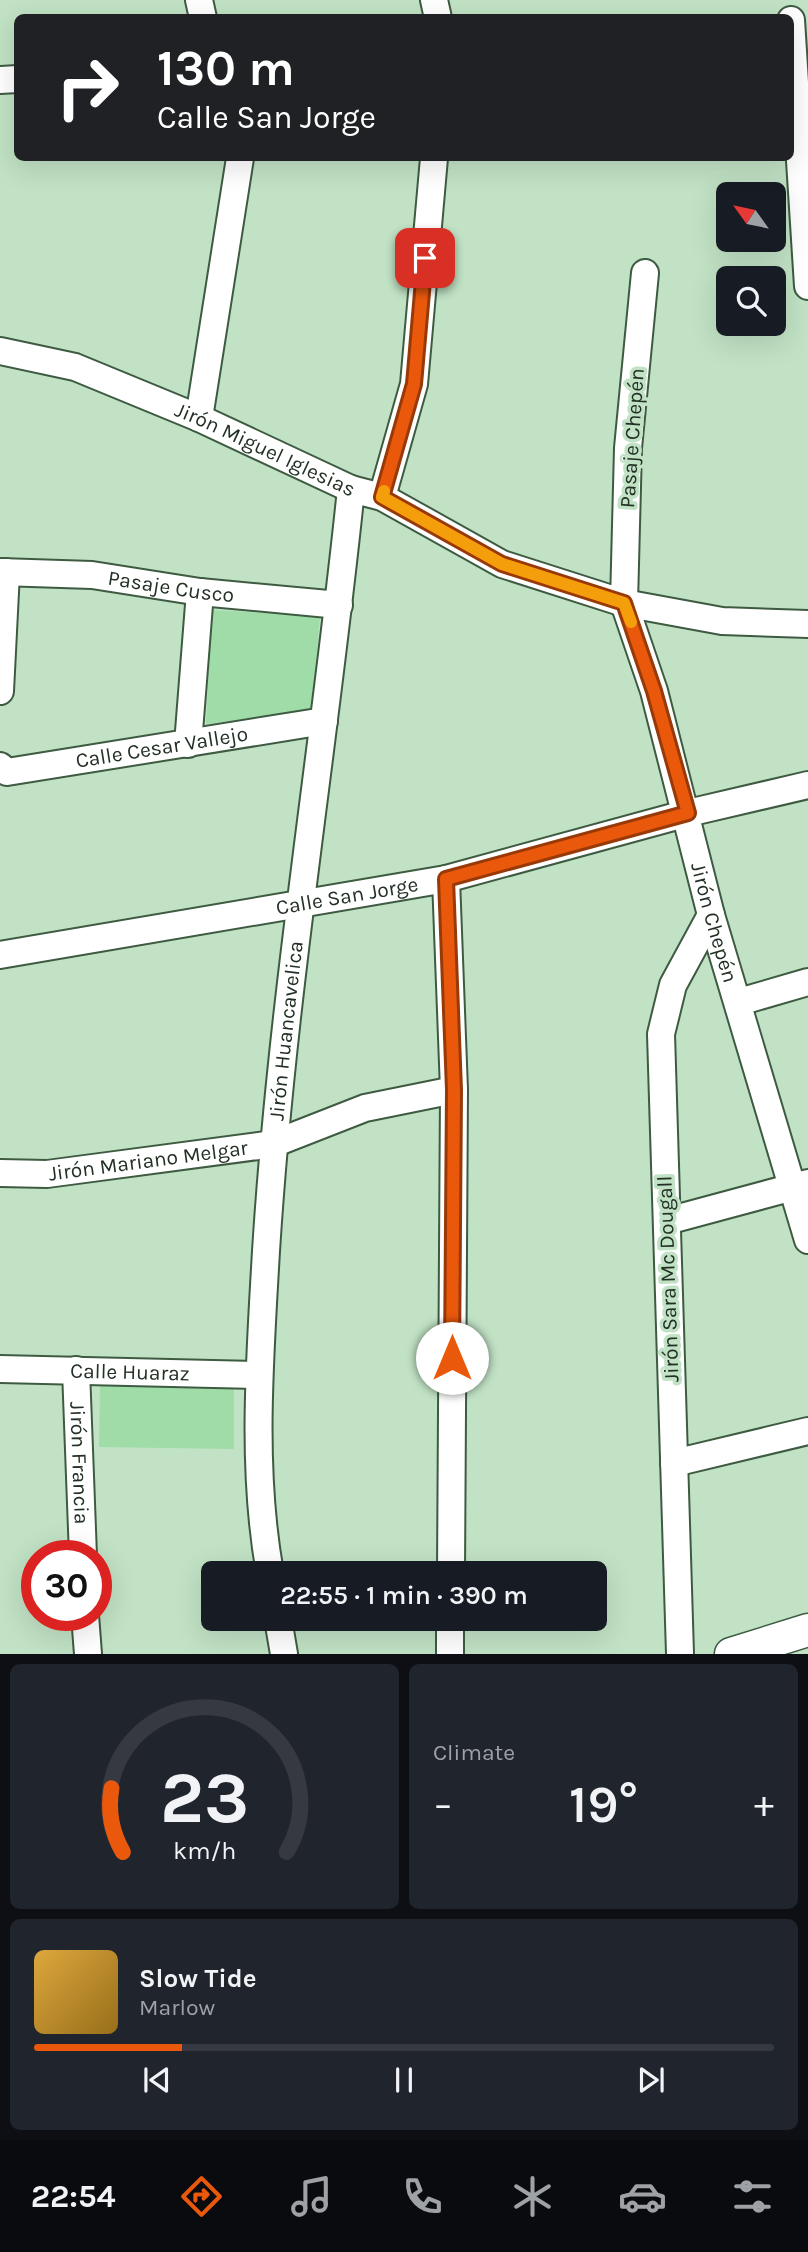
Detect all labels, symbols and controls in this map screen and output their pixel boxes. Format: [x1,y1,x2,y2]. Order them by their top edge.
text: 130 m [157,40,295,97]
icon: right [42,42,133,133]
text: Calle San Jorge [157,99,376,136]
north arrow [716,182,786,252]
map controls [716,182,786,336]
pin [395,228,455,288]
icon: arrive [406,239,444,277]
button: search [716,266,786,336]
street label: Pasaje Chepén [615,367,649,509]
street label: Jirón Miguel Iglesias [171,397,359,501]
street label: Pasaje Cusco [106,566,235,607]
street label: Calle Cesar Vallejo [74,721,250,773]
street label: Jirón Chepén [686,860,742,985]
street label: Calle San Jorge [274,872,420,920]
street label: Jirón Huancavelica [264,939,308,1122]
street label: Jirón Mariano Melgar [47,1135,250,1186]
street label: Jirón Sara Mc Dougall [652,1175,684,1383]
position arrow [415,1321,489,1395]
street label: Calle Huaraz [70,1359,190,1385]
street label: Jirón Francia [65,1401,94,1525]
speed limit sign: 30 [21,1540,112,1631]
text: 22:55 · 1 min · 390 m [280,1580,528,1611]
text: Climate [433,1739,515,1766]
text: 23 [160,1756,249,1841]
text: 19° [569,1774,638,1835]
text: − [433,1782,453,1827]
text: + [754,1782,774,1827]
text: km/h [173,1836,236,1865]
text: Slow Tide [139,1963,257,1994]
text: Marlow [139,1994,215,2021]
icon: previous [138,2061,176,2099]
icon: pause [385,2061,423,2099]
icon: next [632,2061,670,2099]
icon: directions [177,2172,226,2221]
icon: music [287,2172,336,2221]
icon: phone [398,2172,447,2221]
icon: climate [508,2172,557,2221]
icon: car [618,2172,667,2221]
icon: filters [728,2172,777,2221]
text: 22:54 [31,2178,116,2215]

